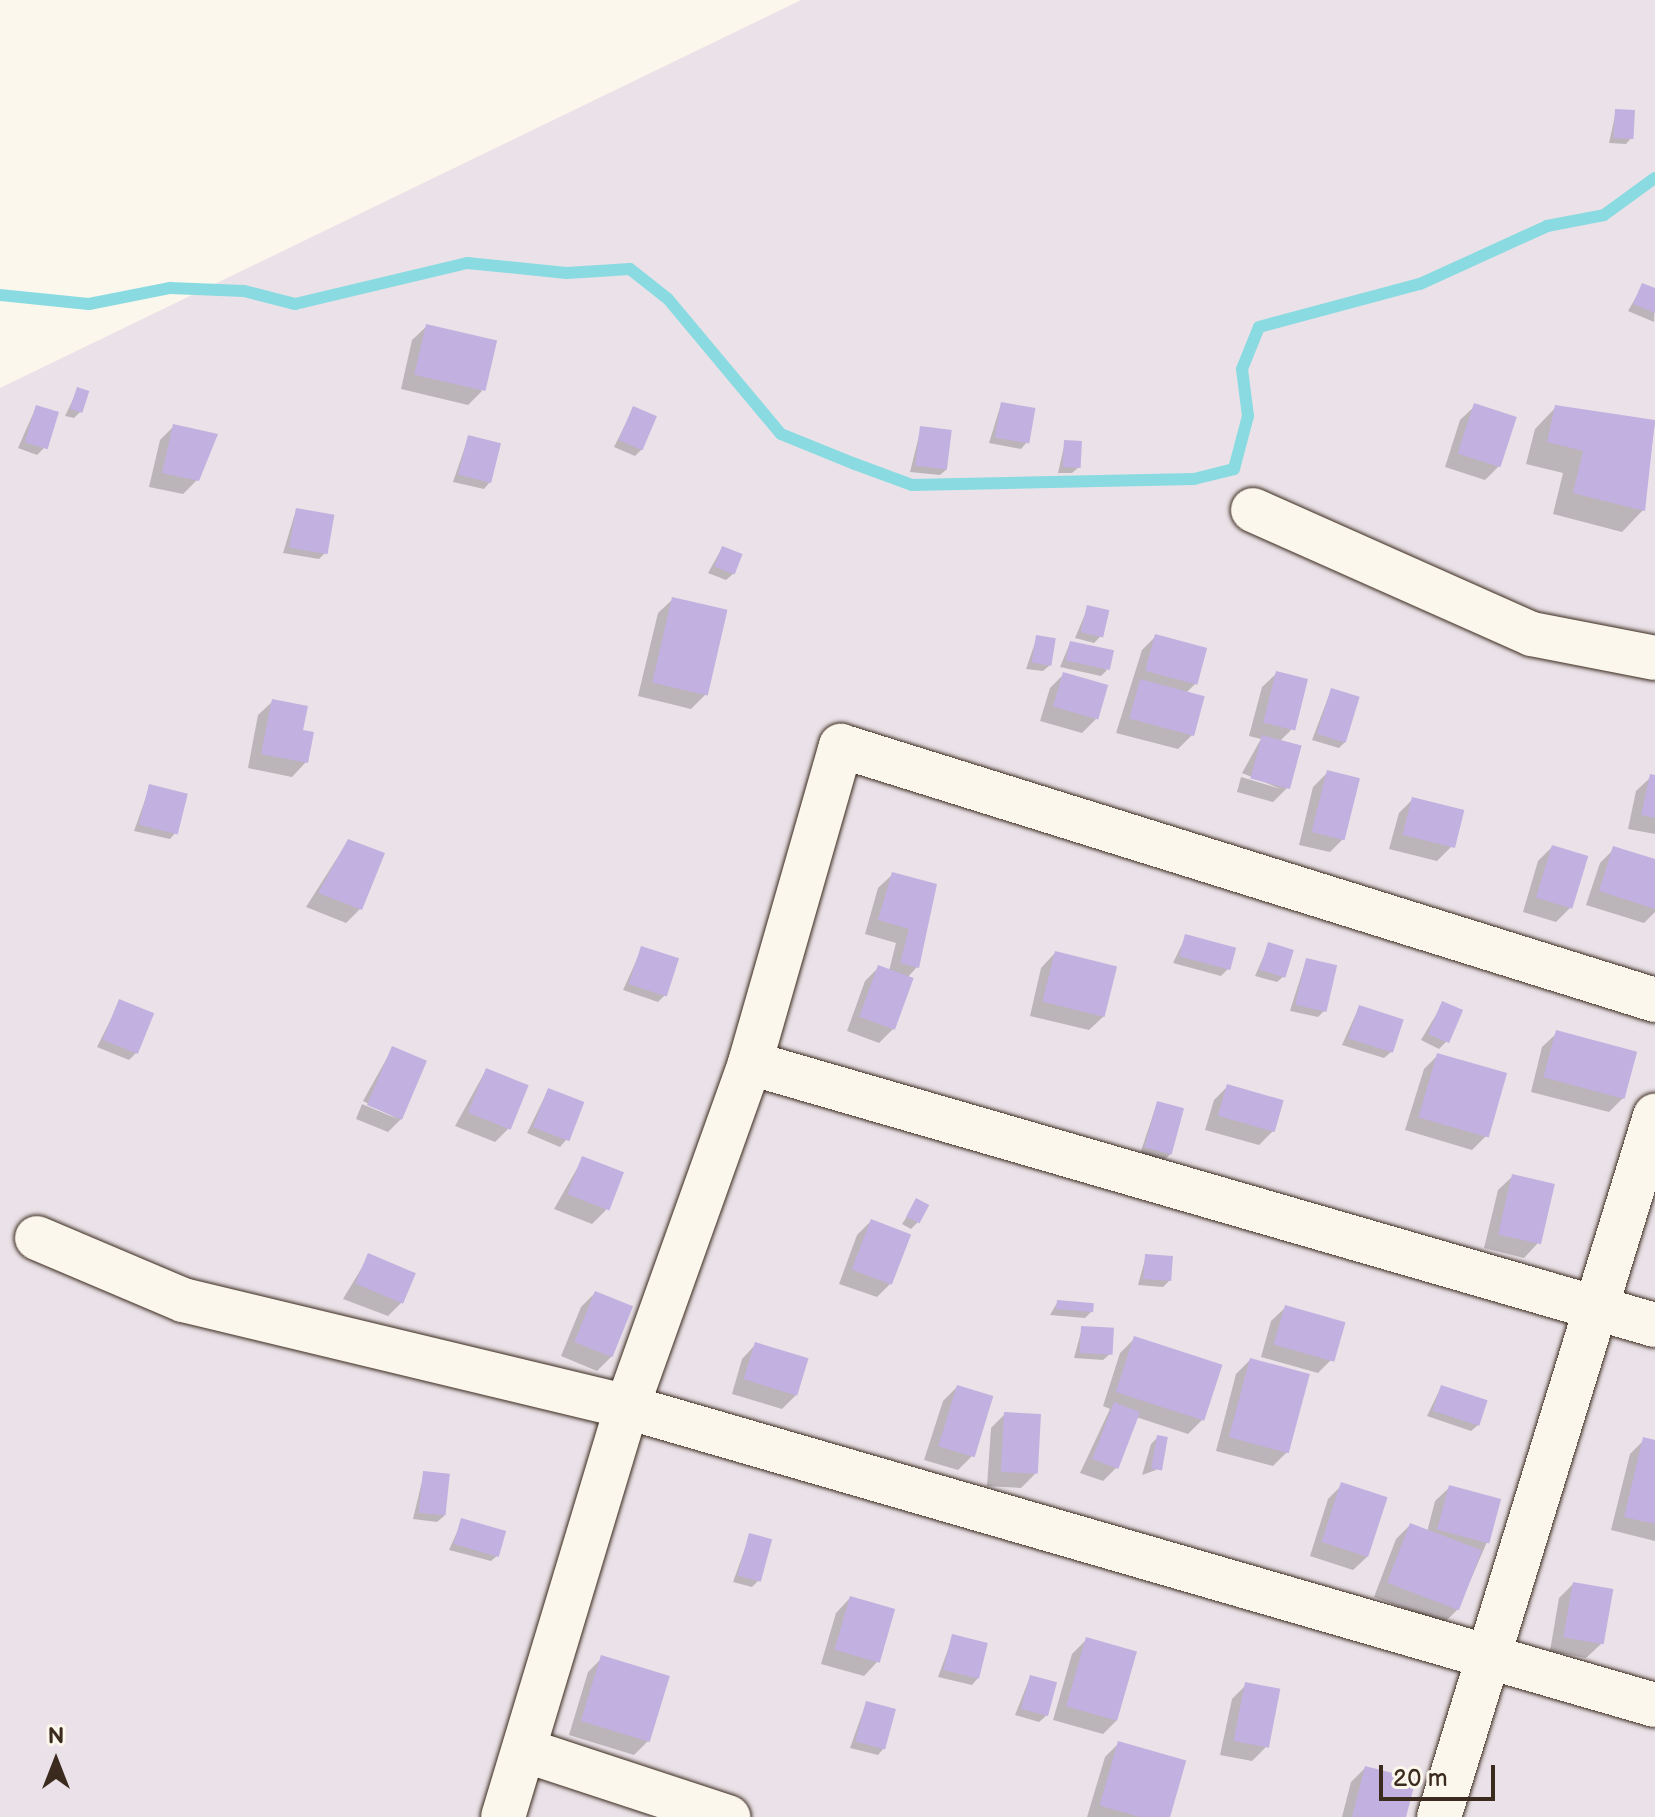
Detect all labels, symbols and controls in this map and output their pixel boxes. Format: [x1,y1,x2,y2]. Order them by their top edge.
north arrow [16,1721,96,1801]
text: N [48,1723,64,1750]
scale bar [1383,1749,1499,1799]
text: 20 m [1393,1764,1448,1793]

